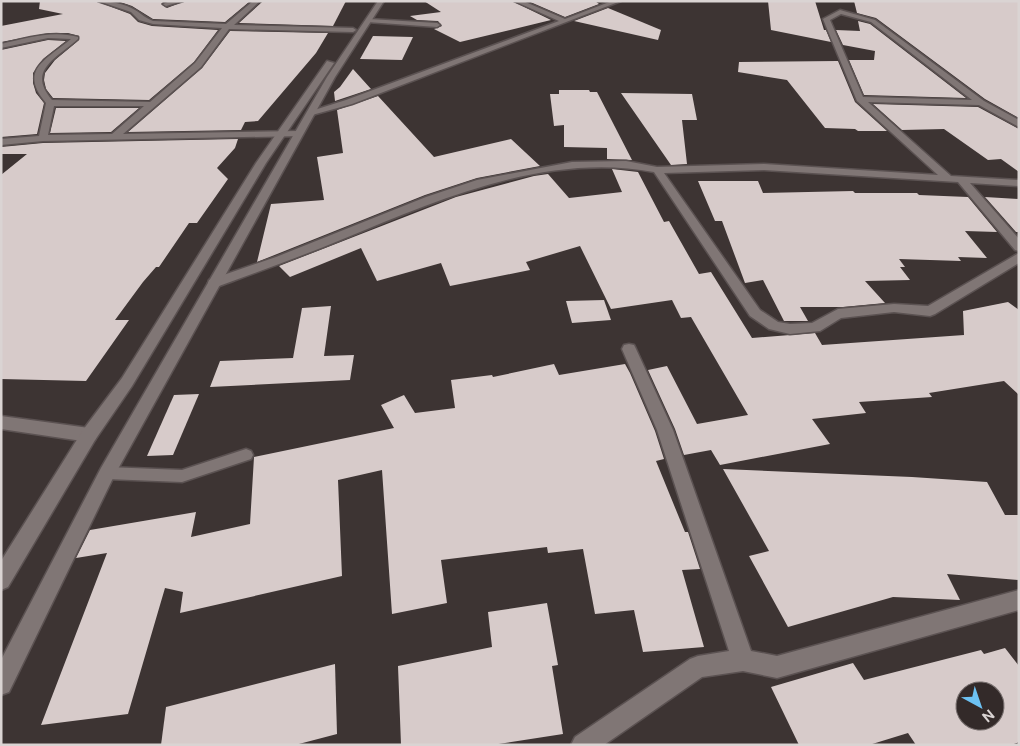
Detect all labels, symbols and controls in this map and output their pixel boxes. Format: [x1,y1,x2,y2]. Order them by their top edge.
north arrow [955,681,1005,731]
text: N [979,706,998,726]

